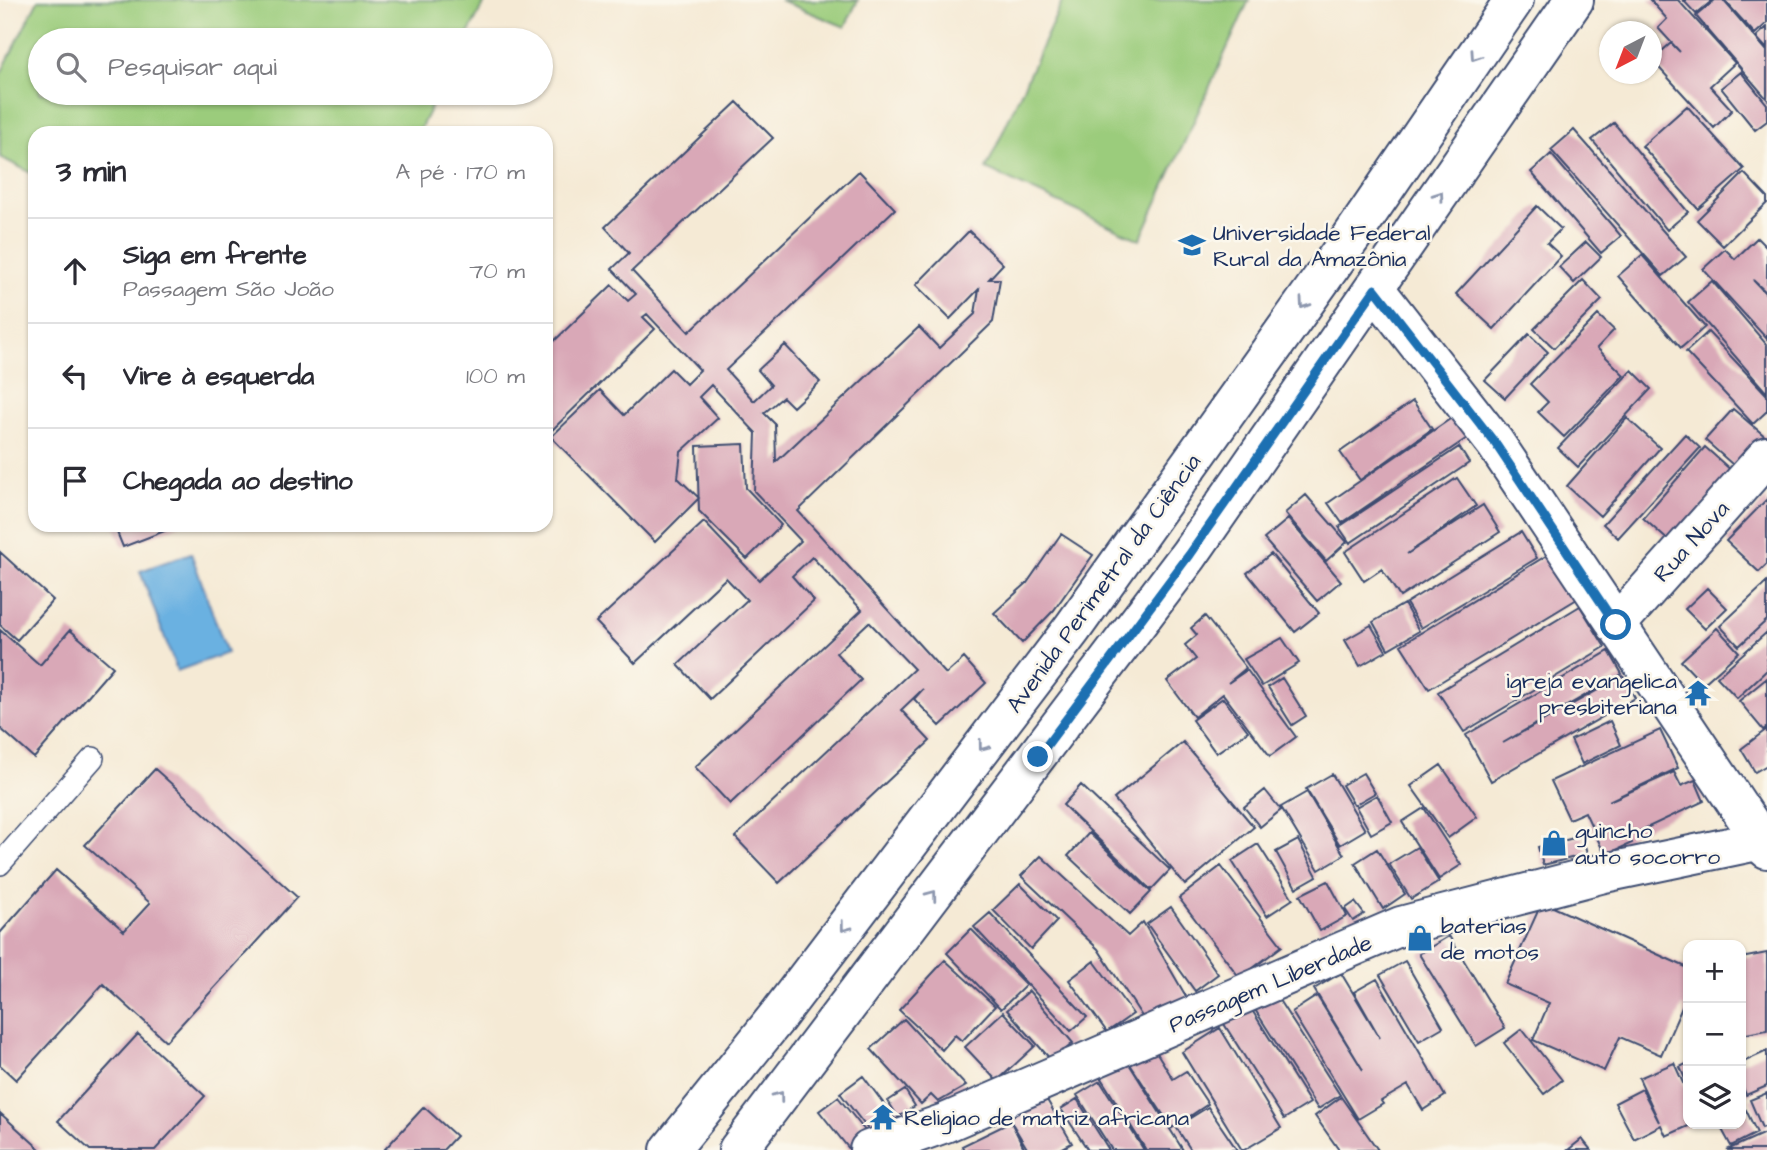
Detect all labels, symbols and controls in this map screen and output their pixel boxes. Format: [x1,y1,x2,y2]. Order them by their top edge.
north arrow [1599,21,1662,84]
search box [28,28,553,105]
icon: search [52,48,90,86]
one-way arrow [1471,48,1483,61]
text: Pesquisar aqui [108,49,277,85]
text: 3 min [56,151,126,193]
text: A pé · 170 m [395,156,525,188]
one-way arrow [1431,191,1443,204]
place label: Universidade Federal Rural da Amazônia [1213,217,1431,275]
school or university icon: Universidade Federal Rural da Amazônia [1177,230,1207,260]
text: Siga em frente [123,237,307,273]
icon: ahead [56,252,94,290]
text: 70 m [469,255,525,287]
text: Passagem São João [123,273,334,305]
one-way arrow [1300,296,1312,309]
icon: left [56,357,94,395]
text: Vire à esquerda [123,358,314,394]
text: 100 m [466,360,525,392]
street label: Avenida Perimetral da Ciência [999,447,1209,720]
icon: arrive [56,462,94,500]
text: Chegada ao destino [123,463,353,499]
street label: Rua Nova [1646,494,1737,590]
route start [1600,609,1631,640]
place label: igreja evangelica presbiteriana [1506,665,1677,723]
temple icon: igreja evangelica presbiteriana [1683,678,1713,708]
one-way arrow [979,738,992,750]
route end [1022,741,1053,772]
place label: guincho auto socorro [1575,815,1720,873]
shop icon: guincho auto socorro [1539,828,1569,858]
one-way arrow [924,891,936,903]
place label: baterias de motos [1441,910,1539,968]
one-way arrow [841,919,854,931]
shop icon: baterias de motos [1405,923,1435,953]
street label: Passagem Liberdade [1164,927,1377,1042]
map controls [1683,940,1746,1129]
button: + [1683,940,1746,1003]
button: − [1683,1003,1746,1066]
button: layers [1683,1066,1746,1129]
one-way arrow [771,1091,784,1103]
temple icon: Religiao de matriz africana [868,1102,898,1132]
place label: Religiao de matriz africana [904,1102,1190,1135]

